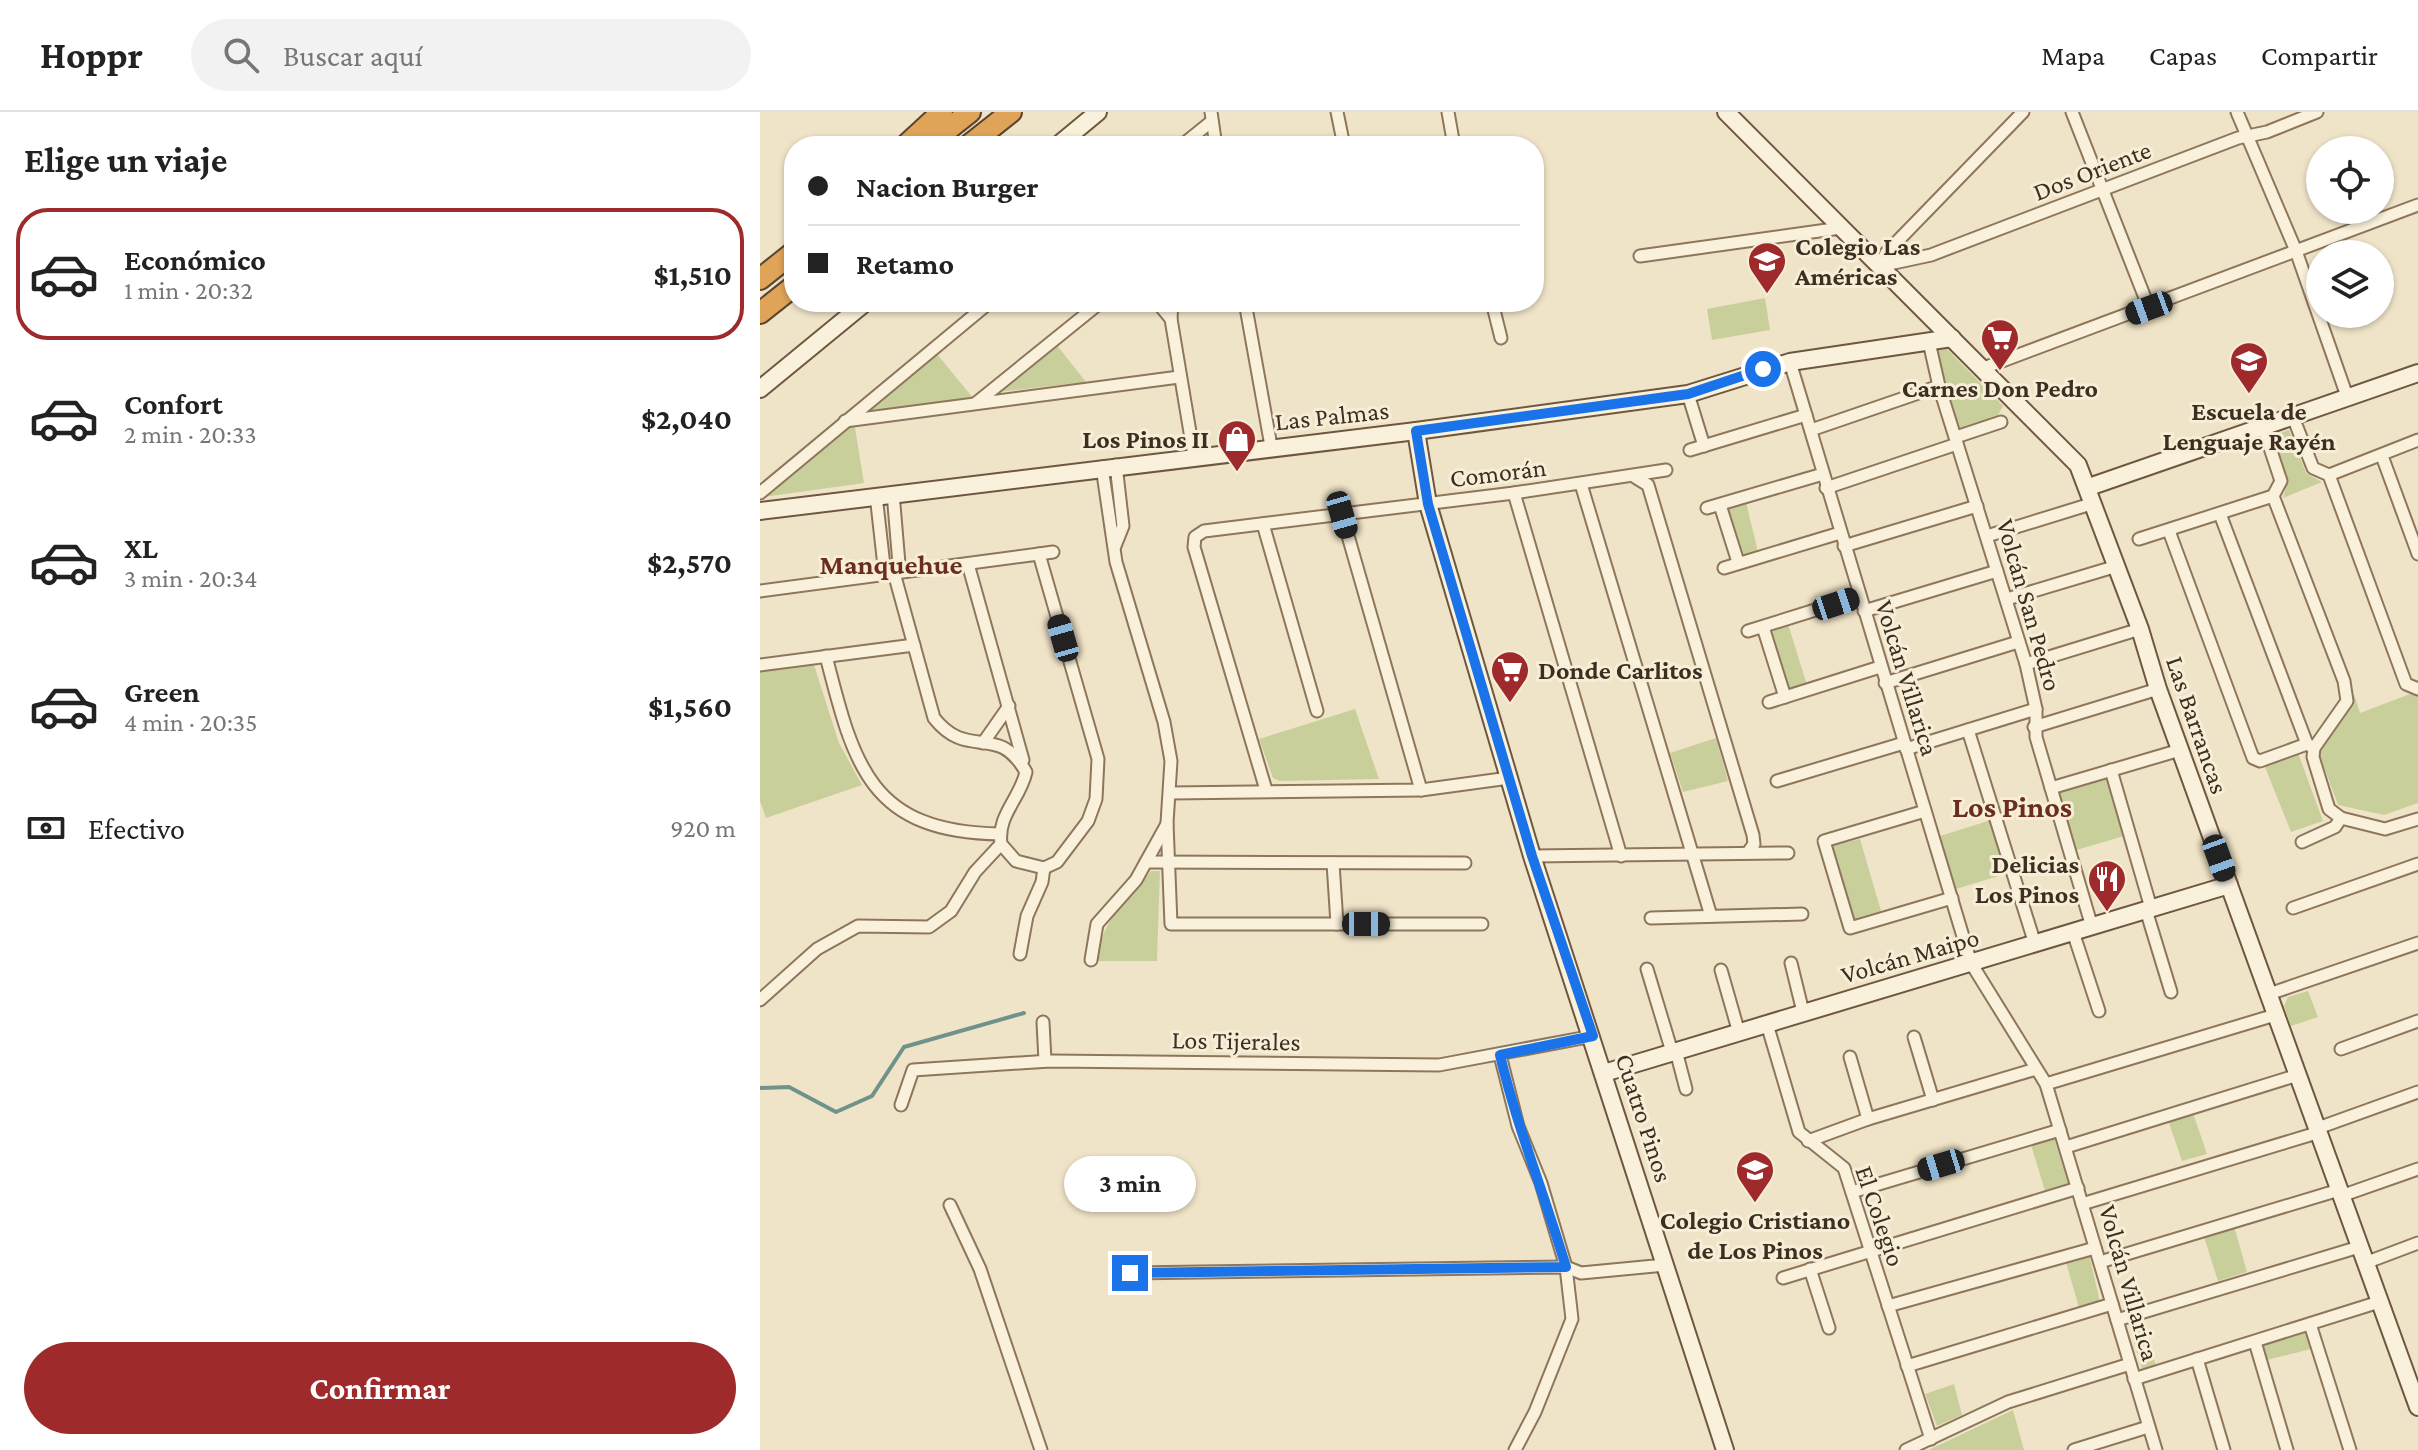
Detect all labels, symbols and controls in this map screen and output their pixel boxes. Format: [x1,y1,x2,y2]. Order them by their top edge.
search box [191,19,751,91]
icon: search [219,33,263,77]
text: Hoppr [40,34,143,76]
text: Buscar aquí [283,39,423,72]
text: Mapa [2041,40,2105,71]
text: Capas [2149,40,2217,71]
text: Compartir [2261,40,2378,71]
street label: Dos Oriente [2029,135,2155,207]
map controls [2306,136,2394,328]
button: locate [2306,136,2394,224]
text: Elige un viaje [24,140,227,180]
text: Nacion Burger [856,170,1039,203]
place label: Colegio Las Américas [1794,232,1920,291]
icon: car [28,238,100,310]
school or university icon: Colegio Las Américas [1746,240,1788,295]
button: layers [2306,240,2394,328]
text: Económico [124,243,266,276]
text: Retamo [856,247,954,280]
text: $1,510 [653,258,732,291]
text: 1 min · 20:32 [124,276,253,305]
car [2122,289,2176,327]
supermarket icon: Carnes Don Pedro [1979,317,2021,372]
school or university icon: Escuela de Lenguaje Rayén [2228,340,2270,395]
route start [1745,351,1781,387]
place label: Carnes Don Pedro [1902,374,2098,403]
icon: car [28,382,100,454]
text: Confort [124,387,223,420]
street label: Las Palmas [1273,396,1391,436]
place label: Escuela de Lenguaje Rayén [2162,397,2336,456]
text: $2,040 [641,402,732,435]
shop icon: Los Pinos II [1216,418,1258,473]
text: 2 min · 20:33 [124,420,257,449]
place label: Los Pinos II [1082,425,1209,454]
street label: Comorán [1448,453,1548,493]
car [1324,489,1360,541]
street label: Volcán San Pedro [1991,516,2067,694]
icon: car [28,526,100,598]
text: XL [124,531,158,564]
text: $2,570 [647,546,732,579]
district label: Manquehue [820,549,962,580]
text: 3 min · 20:34 [124,564,258,593]
car [1809,585,1863,623]
street label: Volcán Villarica [1870,597,1944,759]
car [1045,612,1081,664]
supermarket icon: Donde Carlitos [1489,649,1531,704]
street label: Las Barrancas [2160,653,2234,797]
place label: Donde Carlitos [1538,656,1702,685]
icon: car [28,670,100,742]
text: Green [124,675,200,708]
text: $1,560 [648,690,732,723]
text: 4 min · 20:35 [124,708,257,737]
district label: Los Pinos [1952,790,2072,823]
icon: cash [24,806,68,850]
text: Efectivo [88,812,185,845]
text: 920 m [670,814,736,843]
car [2200,831,2238,885]
place label: Delicias Los Pinos [1975,850,2079,909]
restaurant icon: Delicias Los Pinos [2086,858,2128,913]
car [1342,912,1390,936]
street label: Volcán Maipo [1838,922,1982,990]
street label: Los Tijerales [1171,1025,1301,1057]
street label: Cuatro Pinos [1610,1050,1678,1186]
car [1915,1147,1967,1183]
school or university icon: Colegio Cristiano de Los Pinos [1734,1149,1776,1204]
callout: 3 min [1064,1157,1196,1213]
street label: El Colegio [1849,1162,1911,1270]
text: 3 min [1099,1169,1161,1198]
street label: Volcán Villarica [2093,1202,2165,1364]
place label: Colegio Cristiano de Los Pinos [1660,1206,1850,1265]
route end [1112,1255,1148,1291]
button: Confirmar [24,1342,736,1434]

